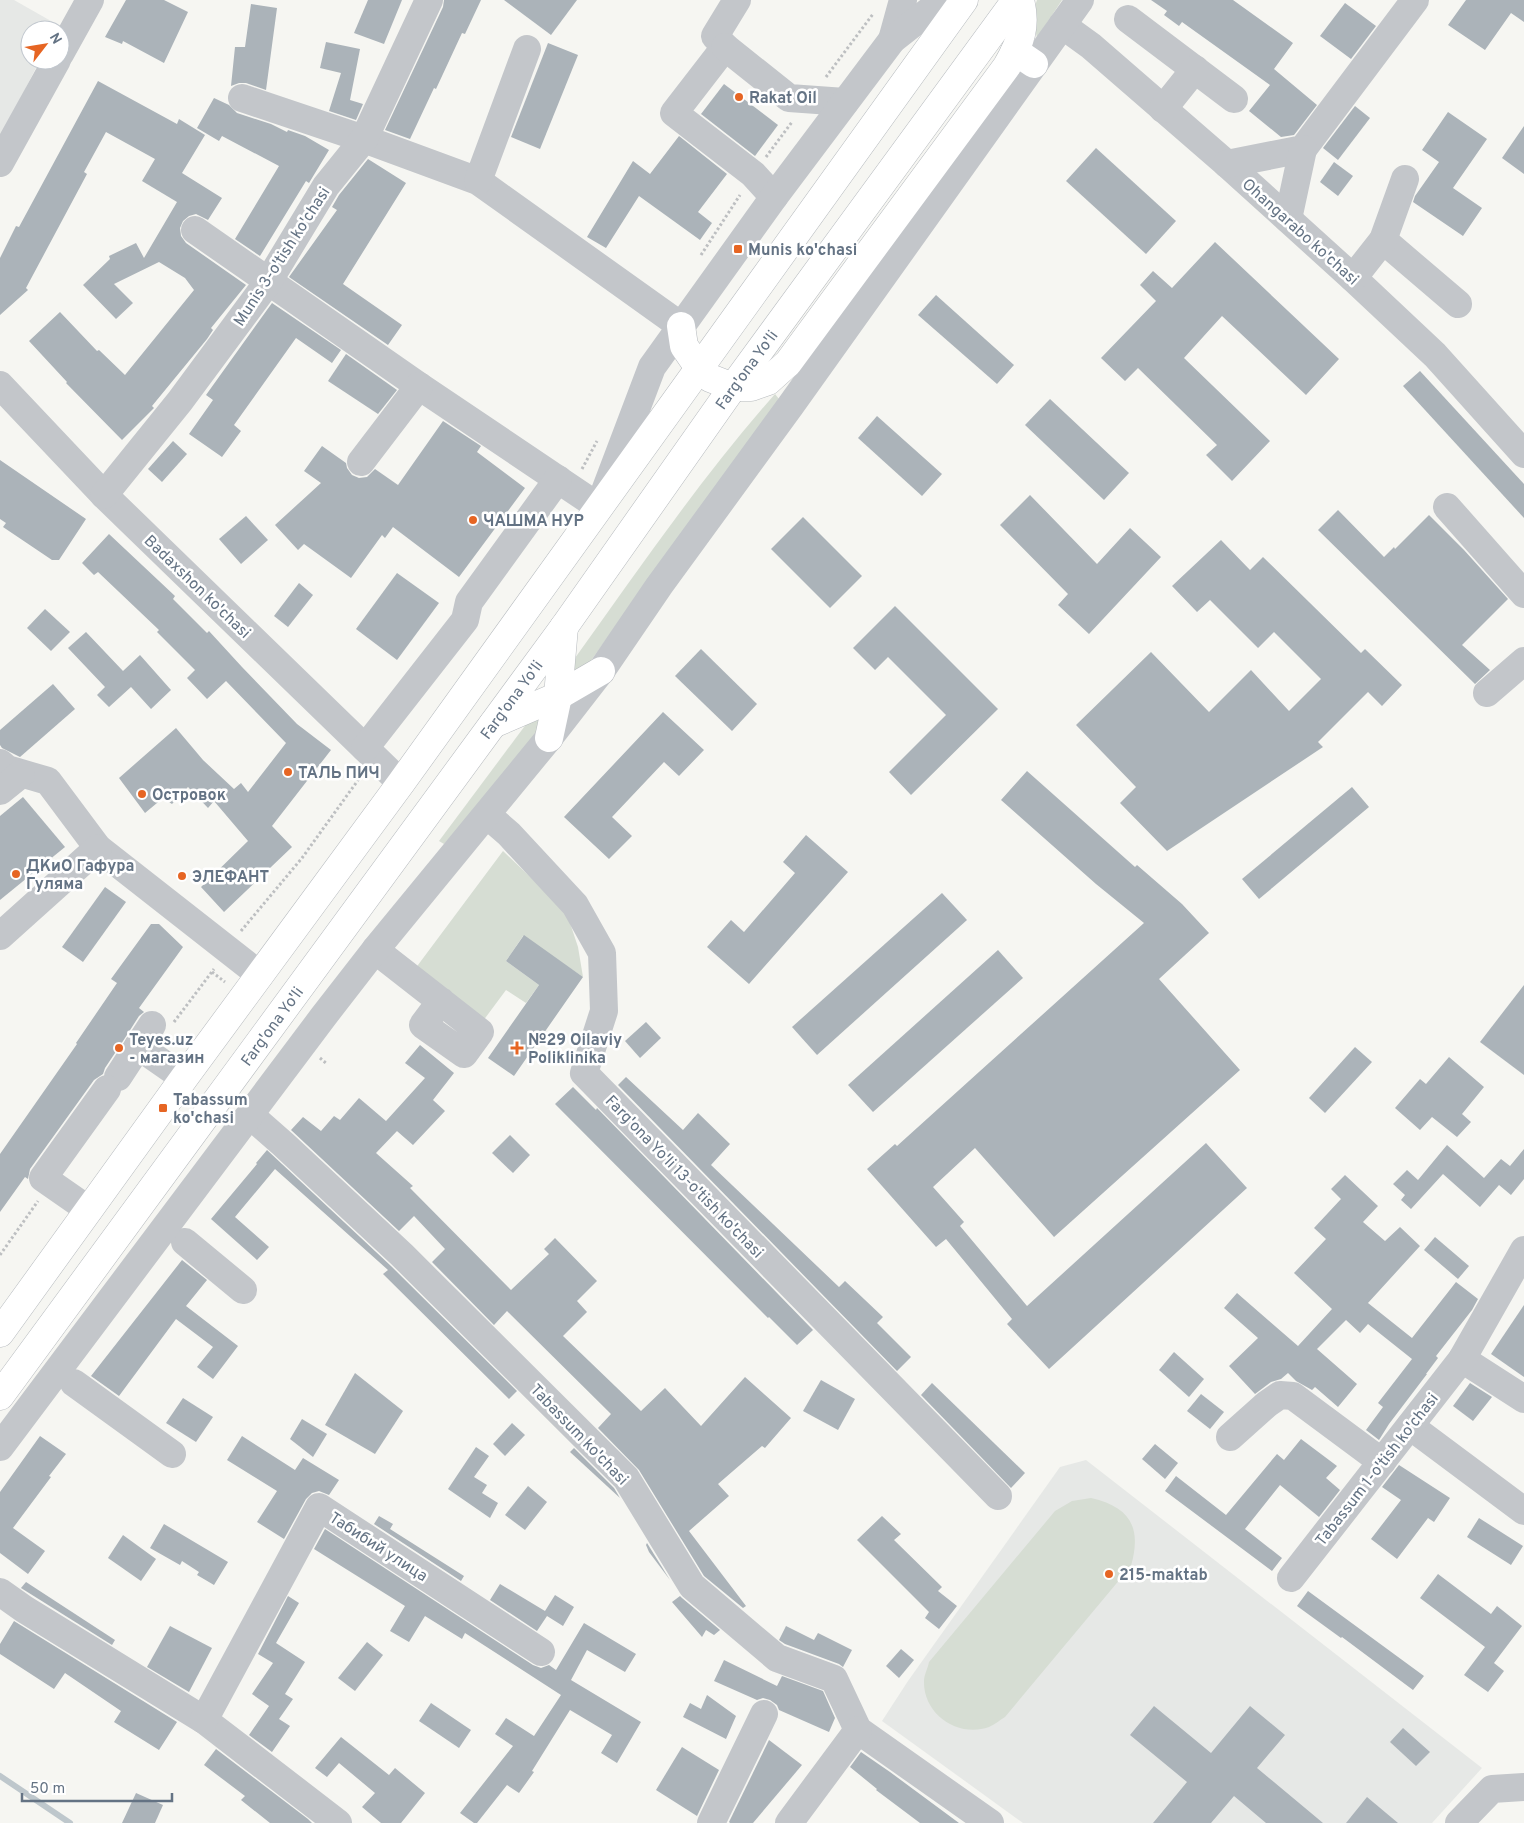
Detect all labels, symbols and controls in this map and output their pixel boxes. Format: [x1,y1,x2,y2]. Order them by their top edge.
north arrow [20,20,70,70]
text: N [45,30,65,48]
place label: Rakat Oil [749,89,817,109]
marker: Rakat Oil [733,91,745,103]
street label: Ohangarabo ko'chasi [1237,175,1362,290]
street label: Munis 3-o'tish ko'chasi [230,184,335,331]
place label: Munis ko'chasi [748,241,857,261]
marker: Munis ko'chasi [732,243,744,255]
street label: Farg'ona Yo'li [712,327,783,414]
place label: ЧАШМА НУР [483,512,584,532]
marker: ЧАШМА НУР [467,514,479,526]
street label: Badaxshon ko'chasi [139,531,254,644]
street label: Farg'ona Yo'li [477,657,548,744]
place label: ТАЛЬ ПИЧ [298,764,380,784]
marker: ТАЛЬ ПИЧ [282,766,294,778]
place label: Островок [152,786,226,806]
marker: Островок [136,788,148,800]
place label: ДКиО Гафура Гуляма [26,857,134,895]
marker: ДКиО Гафура Гуляма [10,868,22,880]
place label: ЭЛЕФАНТ [192,868,270,888]
marker: ЭЛЕФАНТ [176,870,188,882]
street label: Farg'ona Yo'li [237,983,309,1071]
place label: Teyes.uz - магазин [129,1031,205,1069]
place label: №29 Oilaviy Poliklinika [528,1031,622,1069]
marker: №29 Oilaviy Poliklinika [510,1041,524,1055]
marker: Teyes.uz - магазин [113,1042,125,1054]
place label: Tabassum ko'chasi [173,1091,248,1129]
street label: Farg'ona Yo'li 13-o'tish ko'chasi [600,1092,767,1263]
marker: Tabassum ko'chasi [157,1102,169,1114]
street label: Tabassum ko'chasi [525,1381,632,1490]
street label: Tabassum 1-o'tish ko'chasi [1312,1390,1444,1551]
street label: Табибий улица [325,1508,431,1587]
place label: 215-maktab [1119,1566,1208,1586]
marker: 215-maktab [1103,1568,1115,1580]
scale bar [22,1770,172,1802]
text: 50 m [30,1780,65,1799]

